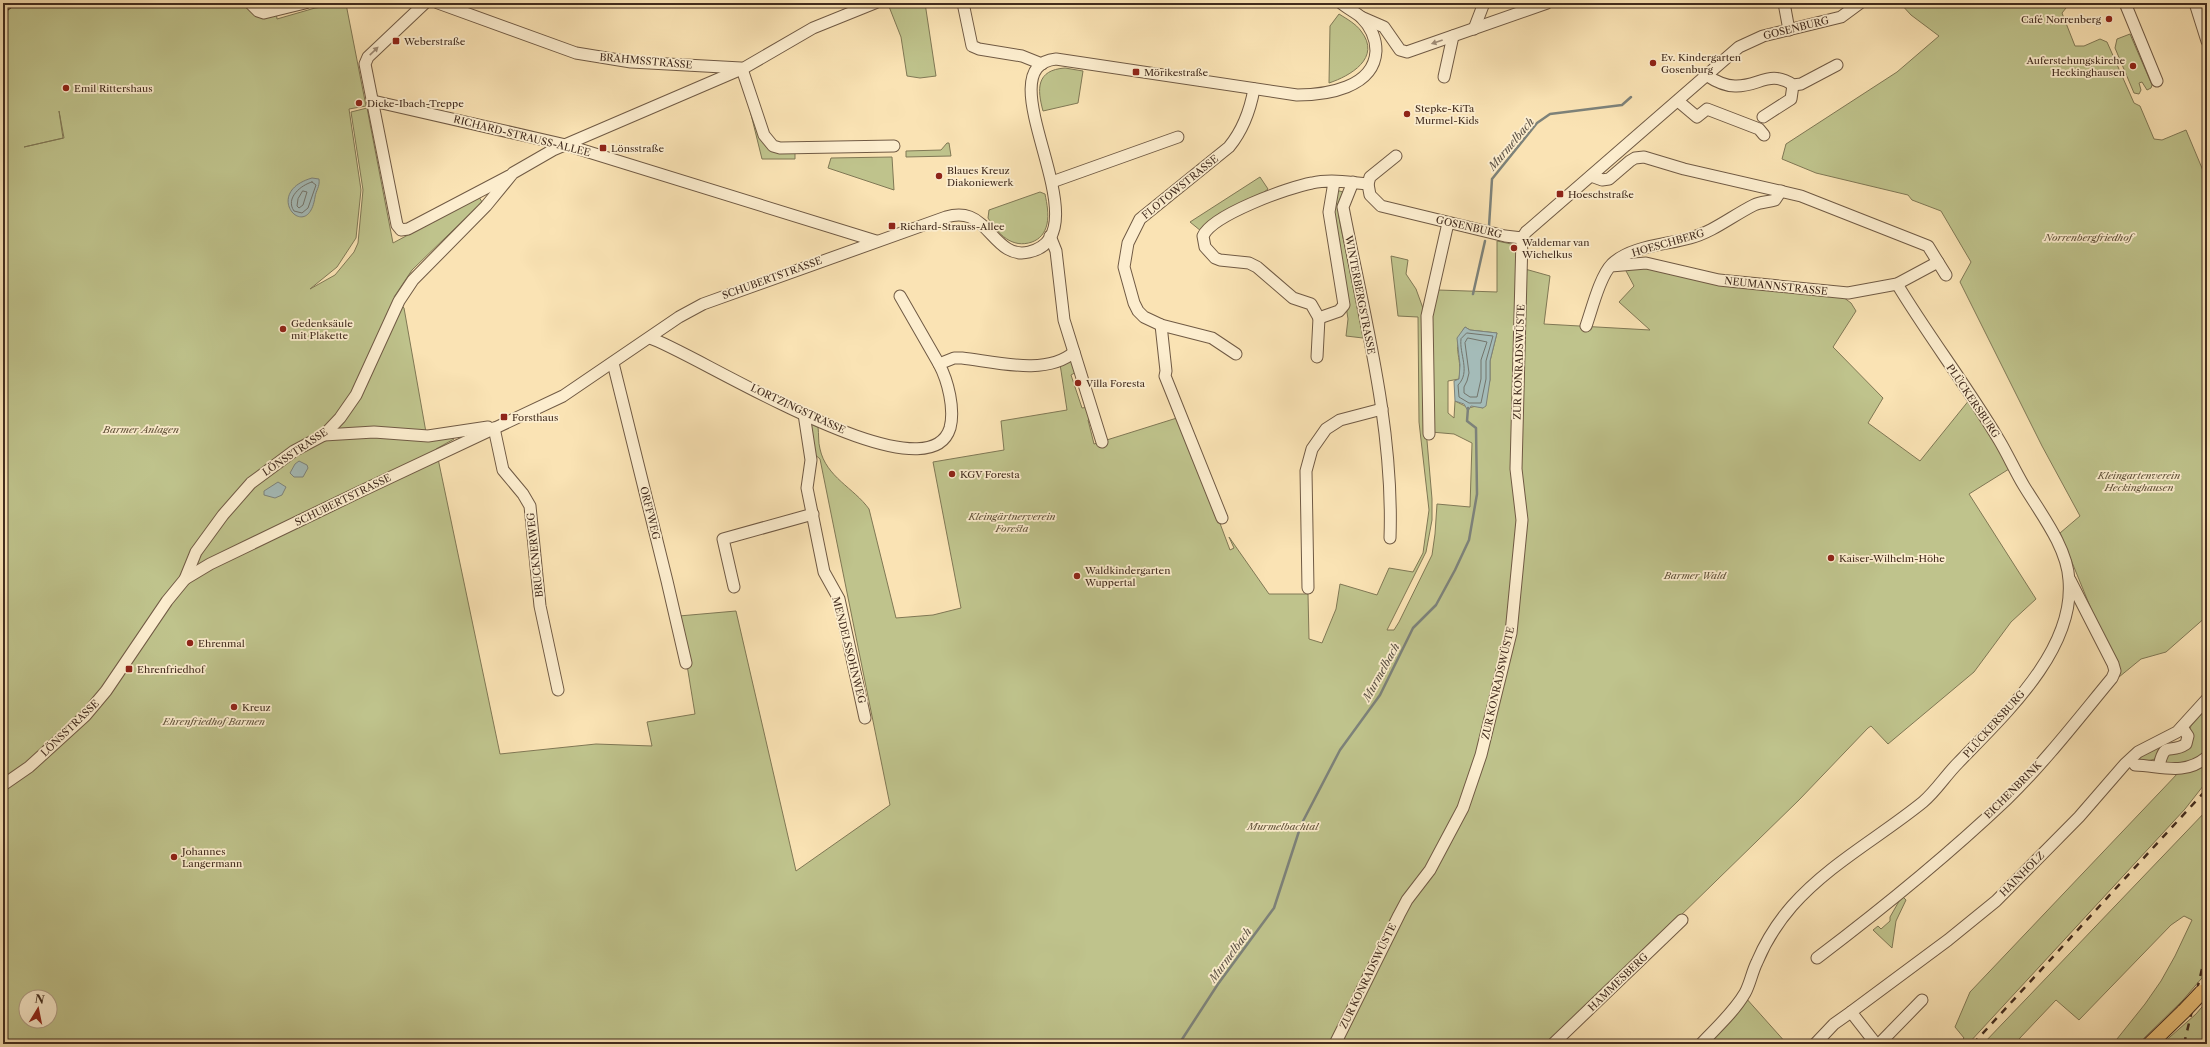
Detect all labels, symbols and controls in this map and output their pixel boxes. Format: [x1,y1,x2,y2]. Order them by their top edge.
place label: Café Norrenberg [2021,13,2102,26]
street label: GOSENBURG [1762,14,1830,42]
marker: Café Norrenberg [2104,14,2114,24]
place label: Weberstraße [403,35,466,48]
marker: Weberstraße [391,36,401,46]
one-way arrow [1431,39,1443,45]
one-way arrow [369,46,379,56]
street label: BRAHMSSTRASSE [599,50,693,72]
place label: Ev. Kindergarten Gosenburg [1661,51,1742,76]
place label: Auferstehungskirche Heckinghausen [2026,54,2126,79]
marker: Ev. Kindergarten Gosenburg [1648,58,1658,68]
marker: Auferstehungskirche Heckinghausen [2128,61,2138,71]
place label: Mörikestraße [1144,66,1208,79]
marker: Mörikestraße [1131,67,1141,77]
place label: Emil Rittershaus [74,82,153,95]
marker: Emil Rittershaus [61,83,71,93]
place label: Dicke-Ibach-Treppe [367,97,464,110]
marker: Dicke-Ibach-Treppe [354,98,364,108]
place label: Stepke-KiTa Murmel-Kids [1415,102,1479,127]
marker: Stepke-KiTa Murmel-Kids [1402,109,1412,119]
street label: RICHARD-STRAUSS-ALLEE [452,113,592,159]
water label: Murmelbach [1484,115,1537,175]
place label: Lönsstraße [611,142,665,155]
marker: Lönsstraße [598,143,608,153]
street label: FLOTOWSTRASSE [1139,152,1221,222]
place label: Blaues Kreuz Diakoniewerk [947,164,1015,189]
marker: Blaues Kreuz Diakoniewerk [934,171,944,181]
place label: Hoeschstraße [1568,188,1634,201]
marker: Hoeschstraße [1555,189,1565,199]
street label: GOSENBURG [1435,213,1503,241]
place label: Richard-Strauss-Allee [900,220,1005,233]
marker: Richard-Strauss-Allee [887,221,897,231]
street label: HOESCHBERG [1630,226,1706,260]
park label: Norrenbergfriedhof [2043,231,2136,244]
street label: WINTERBERGSTRASSE [1342,233,1378,356]
place label: Waldemar van Wichelkus [1521,236,1590,261]
marker: Waldemar van Wichelkus [1509,243,1519,253]
street label: SCHUBERTSTRASSE [720,254,824,302]
street label: NEUMANNSTRASSE [1724,274,1828,298]
street label: ZUR KONRADSWÜSTE [1510,304,1528,420]
place label: Gedenksäule mit Plakette [291,317,353,342]
marker: Gedenksäule mit Plakette [278,324,288,334]
street label: PLÜCKERSBURG [1944,362,2002,440]
place label: Villa Foresta [1085,377,1146,390]
marker: Villa Foresta [1073,378,1083,388]
street label: LORTZINGSTRASSE [748,381,848,437]
place label: Forsthaus [512,411,558,424]
marker: Forsthaus [499,412,509,422]
park label: Barmer Anlagen [102,423,179,436]
street label: LÖNSSTRASSE [260,425,330,479]
place label: KGV Foresta [960,468,1020,481]
marker: KGV Foresta [947,469,957,479]
park label: Kleingartenverein Heckinghausen [2097,469,2180,494]
street label: SCHUBERTSTRASSE [293,471,393,529]
street label: ORFFWEG [637,485,663,541]
park label: Kleingärtnerverein Foresta [967,510,1056,535]
street label: BRUCKNERWEG [524,512,546,598]
place label: Kaiser-Wilhelm-Höhe [1839,552,1945,565]
marker: Kaiser-Wilhelm-Höhe [1826,553,1836,563]
place label: Waldkindergarten Wuppertal [1084,564,1171,589]
park label: Barmer Wald [1663,569,1727,582]
marker: Waldkindergarten Wuppertal [1072,571,1082,581]
street label: MENDELSSOHNWEG [829,595,869,705]
street label: ZUR KONRADSWÜSTE [1479,625,1517,741]
place label: Ehrenmal [198,637,245,650]
marker: Ehrenmal [185,638,195,648]
water label: Murmelbach [1358,641,1403,705]
place label: Ehrenfriedhof [137,663,206,676]
marker: Ehrenfriedhof [124,664,134,674]
street label: PLÜCKERSBURG [1960,688,2028,760]
street label: LÖNSSTRASSE [38,697,102,759]
place label: Kreuz [242,701,271,714]
marker: Kreuz [229,702,239,712]
park label: Ehrenfriedhof Barmen [162,715,265,728]
street label: EICHENBRINK [1982,758,2045,821]
park label: Murmelbachtal [1247,820,1320,833]
place label: Johannes Langermann [180,845,243,870]
street label: HAINHOLZ [1997,849,2047,899]
marker: Johannes Langermann [169,852,179,862]
street label: ZUR KONRADSWÜSTE [1337,921,1399,1031]
water label: Murmelbach [1204,925,1254,987]
street label: HAMMESBERG [1585,950,1651,1014]
north arrow [18,989,58,1029]
text: N [34,991,46,1007]

